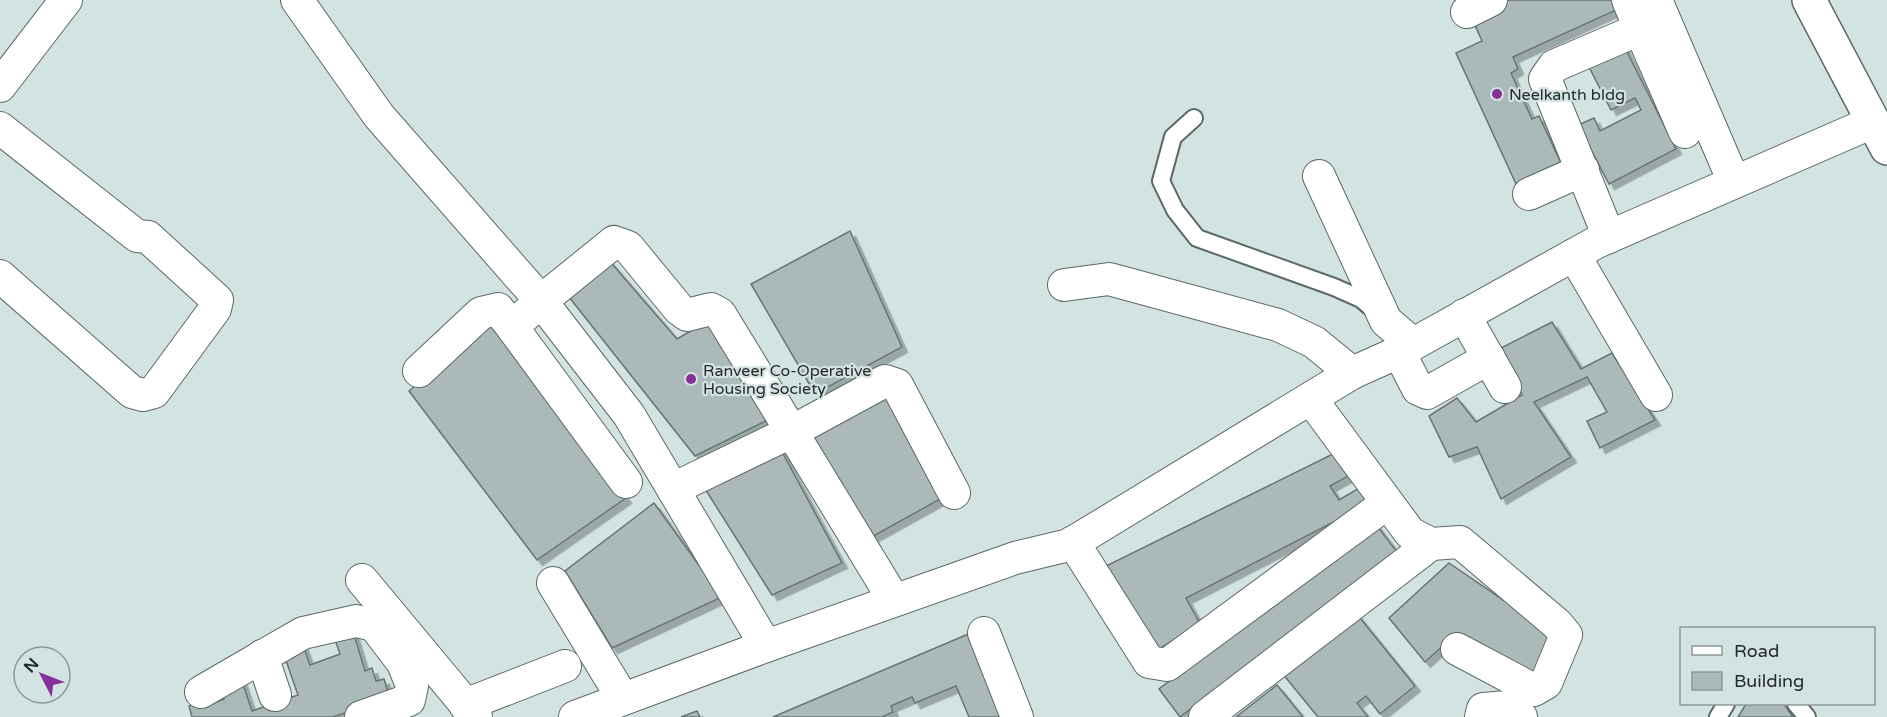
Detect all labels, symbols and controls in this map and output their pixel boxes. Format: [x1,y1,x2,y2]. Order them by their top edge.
place label: Neelkanth bldg [1509,85,1625,105]
marker: Neelkanth bldg [1490,87,1504,101]
place label: Ranveer Co-Operative Housing Society [703,361,871,399]
marker: Ranveer Co-Operative Housing Society [684,372,698,386]
legend [1680,627,1875,705]
text: Road [1734,640,1779,662]
north arrow [12,645,72,705]
text: N [20,654,43,677]
text: Building [1734,670,1804,692]

